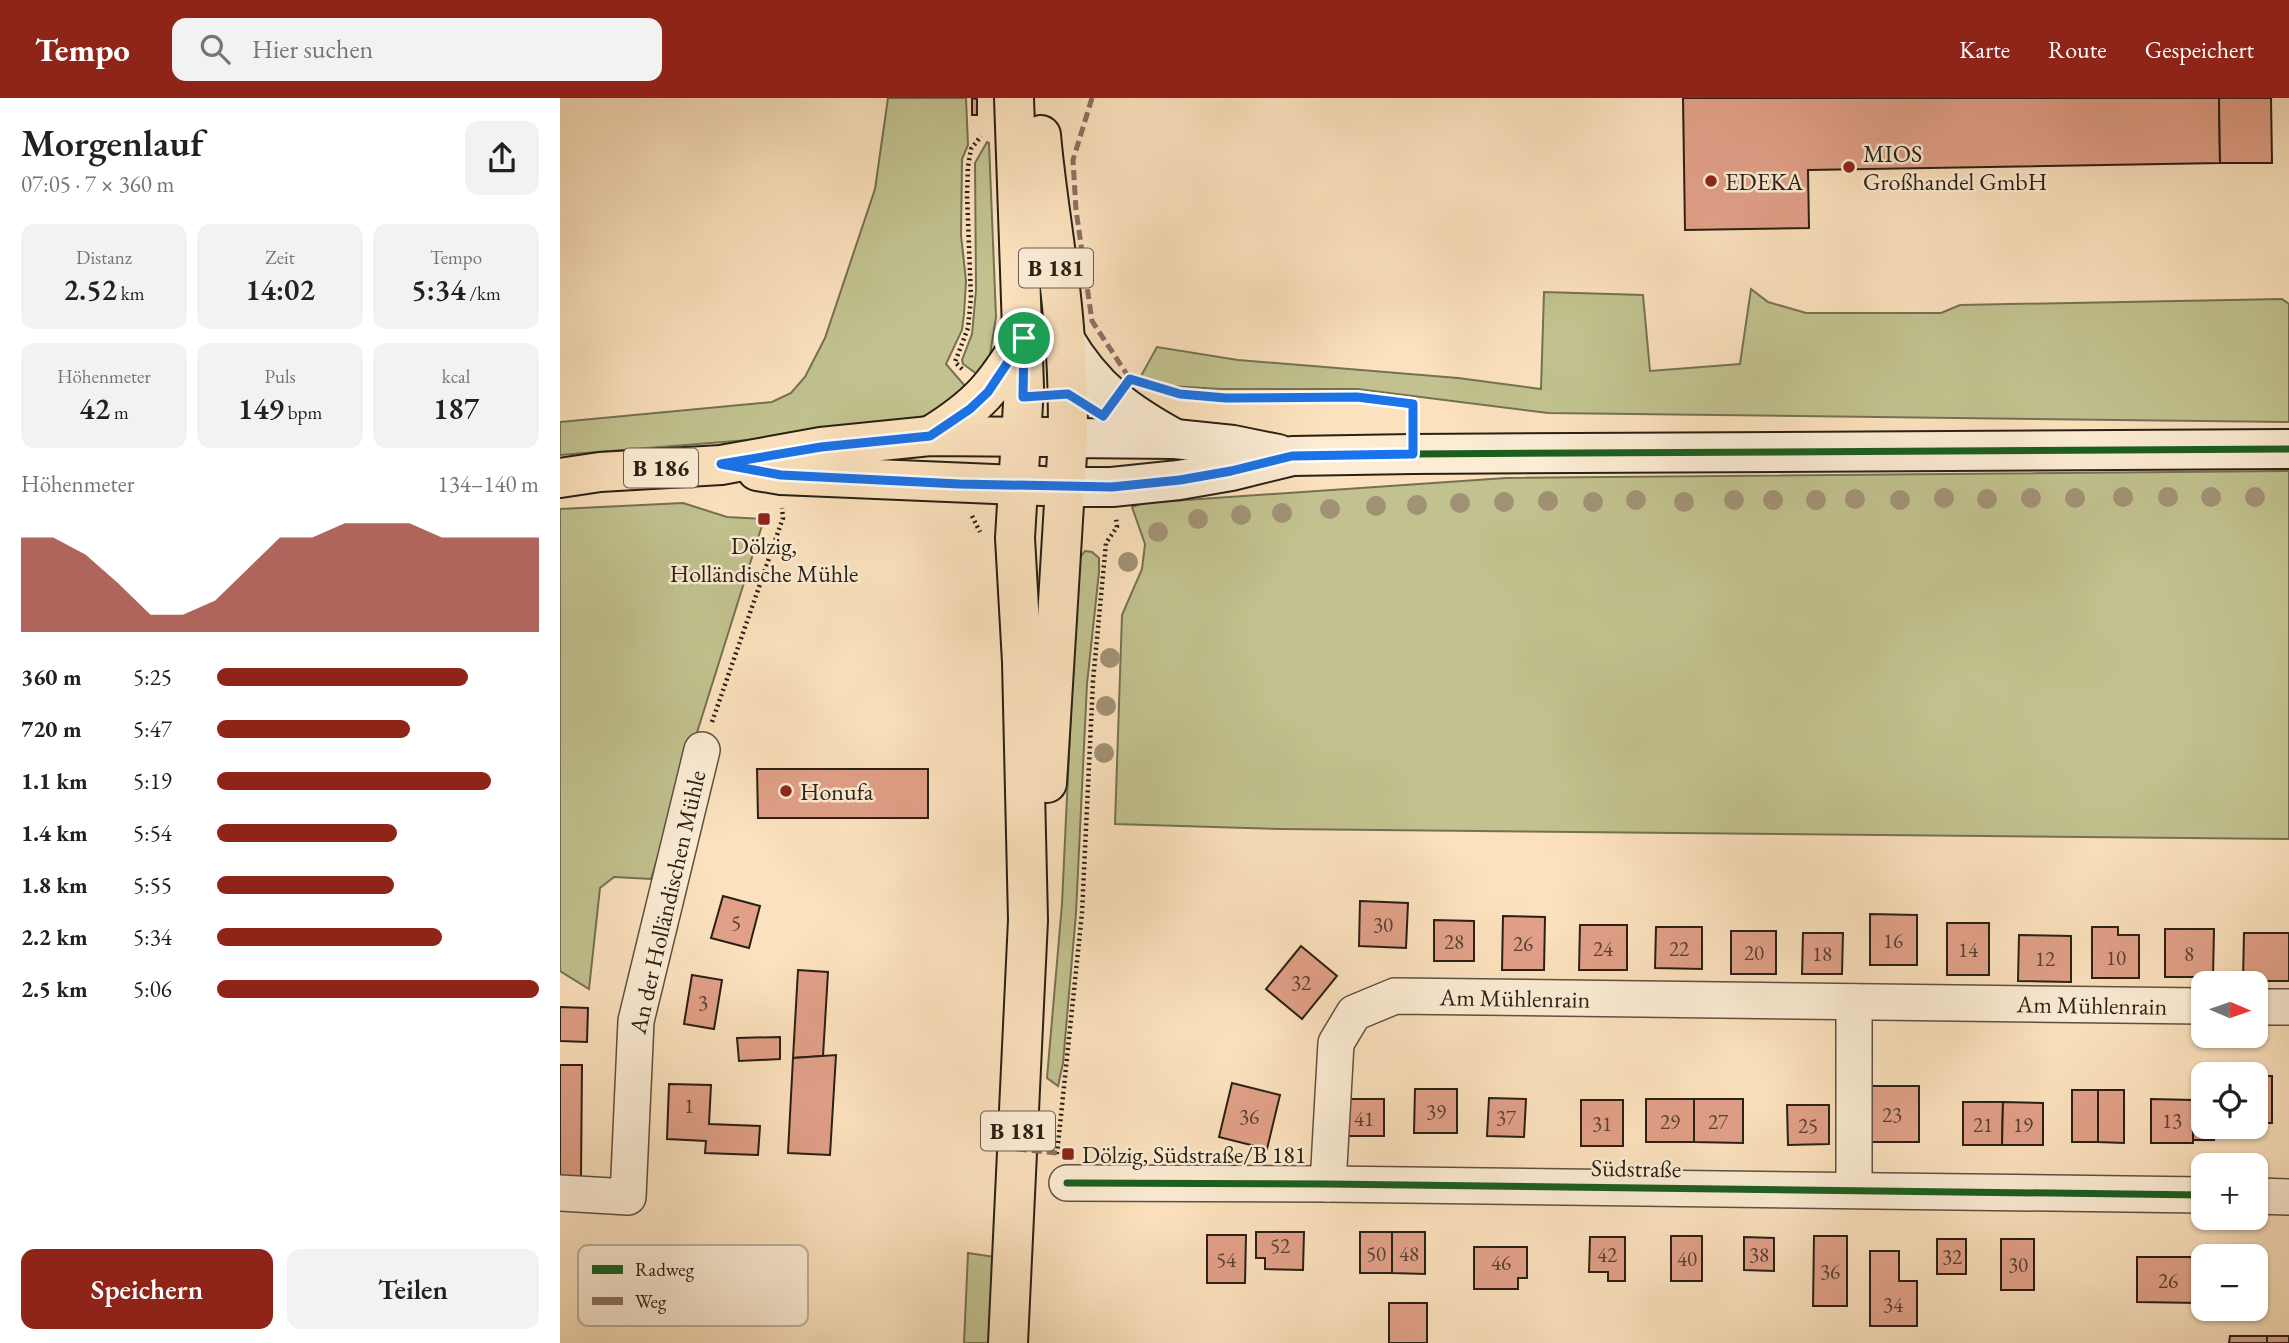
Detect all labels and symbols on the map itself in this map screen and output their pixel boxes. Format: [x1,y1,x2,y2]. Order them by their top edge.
place label: MIOS Großhandel GmbH [1863,138,2047,197]
marker: MIOS Großhandel GmbH [1841,159,1857,175]
place label: EDEKA [1725,166,1804,197]
marker: EDEKA [1703,173,1719,189]
road number: B 181 [1019,248,1093,288]
pin [994,308,1054,368]
road number: B 186 [624,448,698,488]
marker: Dölzig, Holländische Mühle [756,511,772,527]
place label: Dölzig, Holländische Mühle [670,530,858,589]
street label: An der Holländischen Mühle [621,767,712,1038]
place label: Honufa [800,776,874,807]
marker: Honufa [778,783,794,799]
house number: 5 [731,909,741,936]
house number: 30 [1373,911,1393,938]
house number: 16 [1883,927,1903,954]
house number: 28 [1444,928,1464,955]
house number: 26 [1513,930,1533,957]
house number: 24 [1593,935,1614,962]
house number: 22 [1669,935,1689,962]
house number: 14 [1958,936,1979,963]
house number: 20 [1744,939,1764,966]
house number: 18 [1812,940,1832,967]
house number: 8 [2184,940,2194,967]
house number: 10 [2106,944,2126,971]
house number: 12 [2035,945,2055,972]
house number: 32 [1291,969,1311,996]
north arrow [2191,971,2268,1048]
street label: Am Mühlenrain [1438,981,1591,1015]
street label: Am Mühlenrain [2015,988,2168,1022]
house number: 3 [698,989,708,1016]
house number: 1 [684,1092,694,1119]
house number: 39 [1426,1098,1446,1125]
house number: 23 [1882,1101,1902,1128]
house number: 36 [1239,1103,1259,1130]
house number: 37 [1496,1104,1517,1131]
house number: 41 [1354,1105,1374,1132]
house number: 13 [2162,1107,2182,1134]
house number: 29 [1660,1108,1680,1135]
house number: 27 [1708,1108,1729,1135]
house number: 31 [1592,1110,1612,1137]
house number: 21 [1973,1111,1993,1138]
house number: 19 [2013,1111,2033,1138]
road number: B 181 [981,1112,1055,1150]
house number: 25 [1798,1112,1818,1139]
place label: Dölzig, Südstraße/B 181 [1082,1139,1306,1170]
marker: Dölzig, Südstraße/B 181 [1060,1146,1076,1162]
street label: Südstraße [1591,1152,1681,1184]
house number: 52 [1270,1232,1290,1259]
house number: 50 [1366,1240,1386,1267]
house number: 48 [1399,1240,1419,1267]
house number: 42 [1597,1241,1617,1268]
house number: 38 [1749,1241,1769,1268]
house number: 32 [1942,1243,1962,1270]
legend [578,1245,808,1326]
house number: 40 [1677,1245,1697,1272]
house number: 54 [1216,1246,1237,1273]
house number: 46 [1491,1249,1511,1276]
house number: 30 [2008,1251,2028,1278]
text: Radweg [635,1257,695,1282]
house number: 36 [1820,1258,1840,1285]
house number: 26 [2158,1267,2178,1294]
text: Weg [635,1289,667,1314]
house number: 34 [1883,1291,1904,1318]

